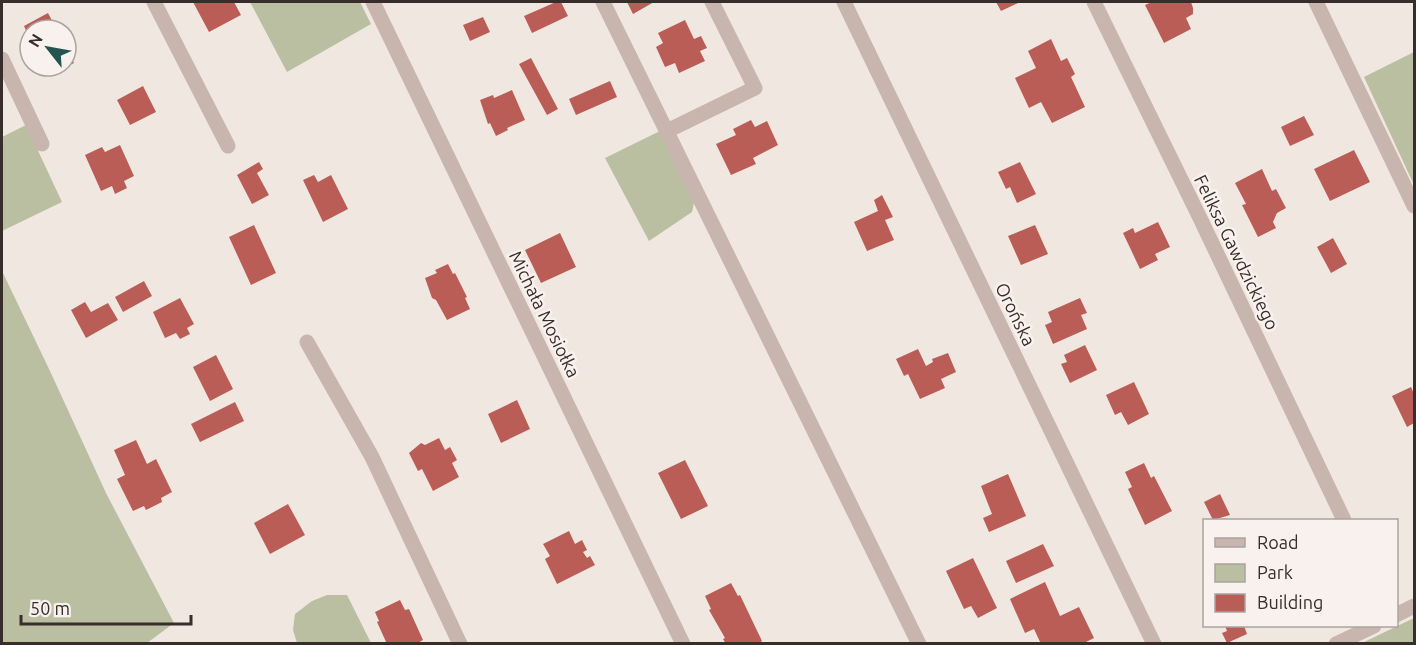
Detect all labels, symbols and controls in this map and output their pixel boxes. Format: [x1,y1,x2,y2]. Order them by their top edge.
north arrow [18,18,78,78]
text: N [24,31,46,50]
street label: Feliksa Gawdzickiego [1191,171,1283,333]
street label: Michała Mosiołka [506,248,584,380]
street label: Orońska [992,279,1040,349]
legend [1203,519,1398,627]
text: Road [1257,532,1299,552]
text: Park [1257,562,1293,582]
scale bar [21,588,190,626]
text: Building [1257,592,1323,612]
text: 50 m [30,598,70,618]

